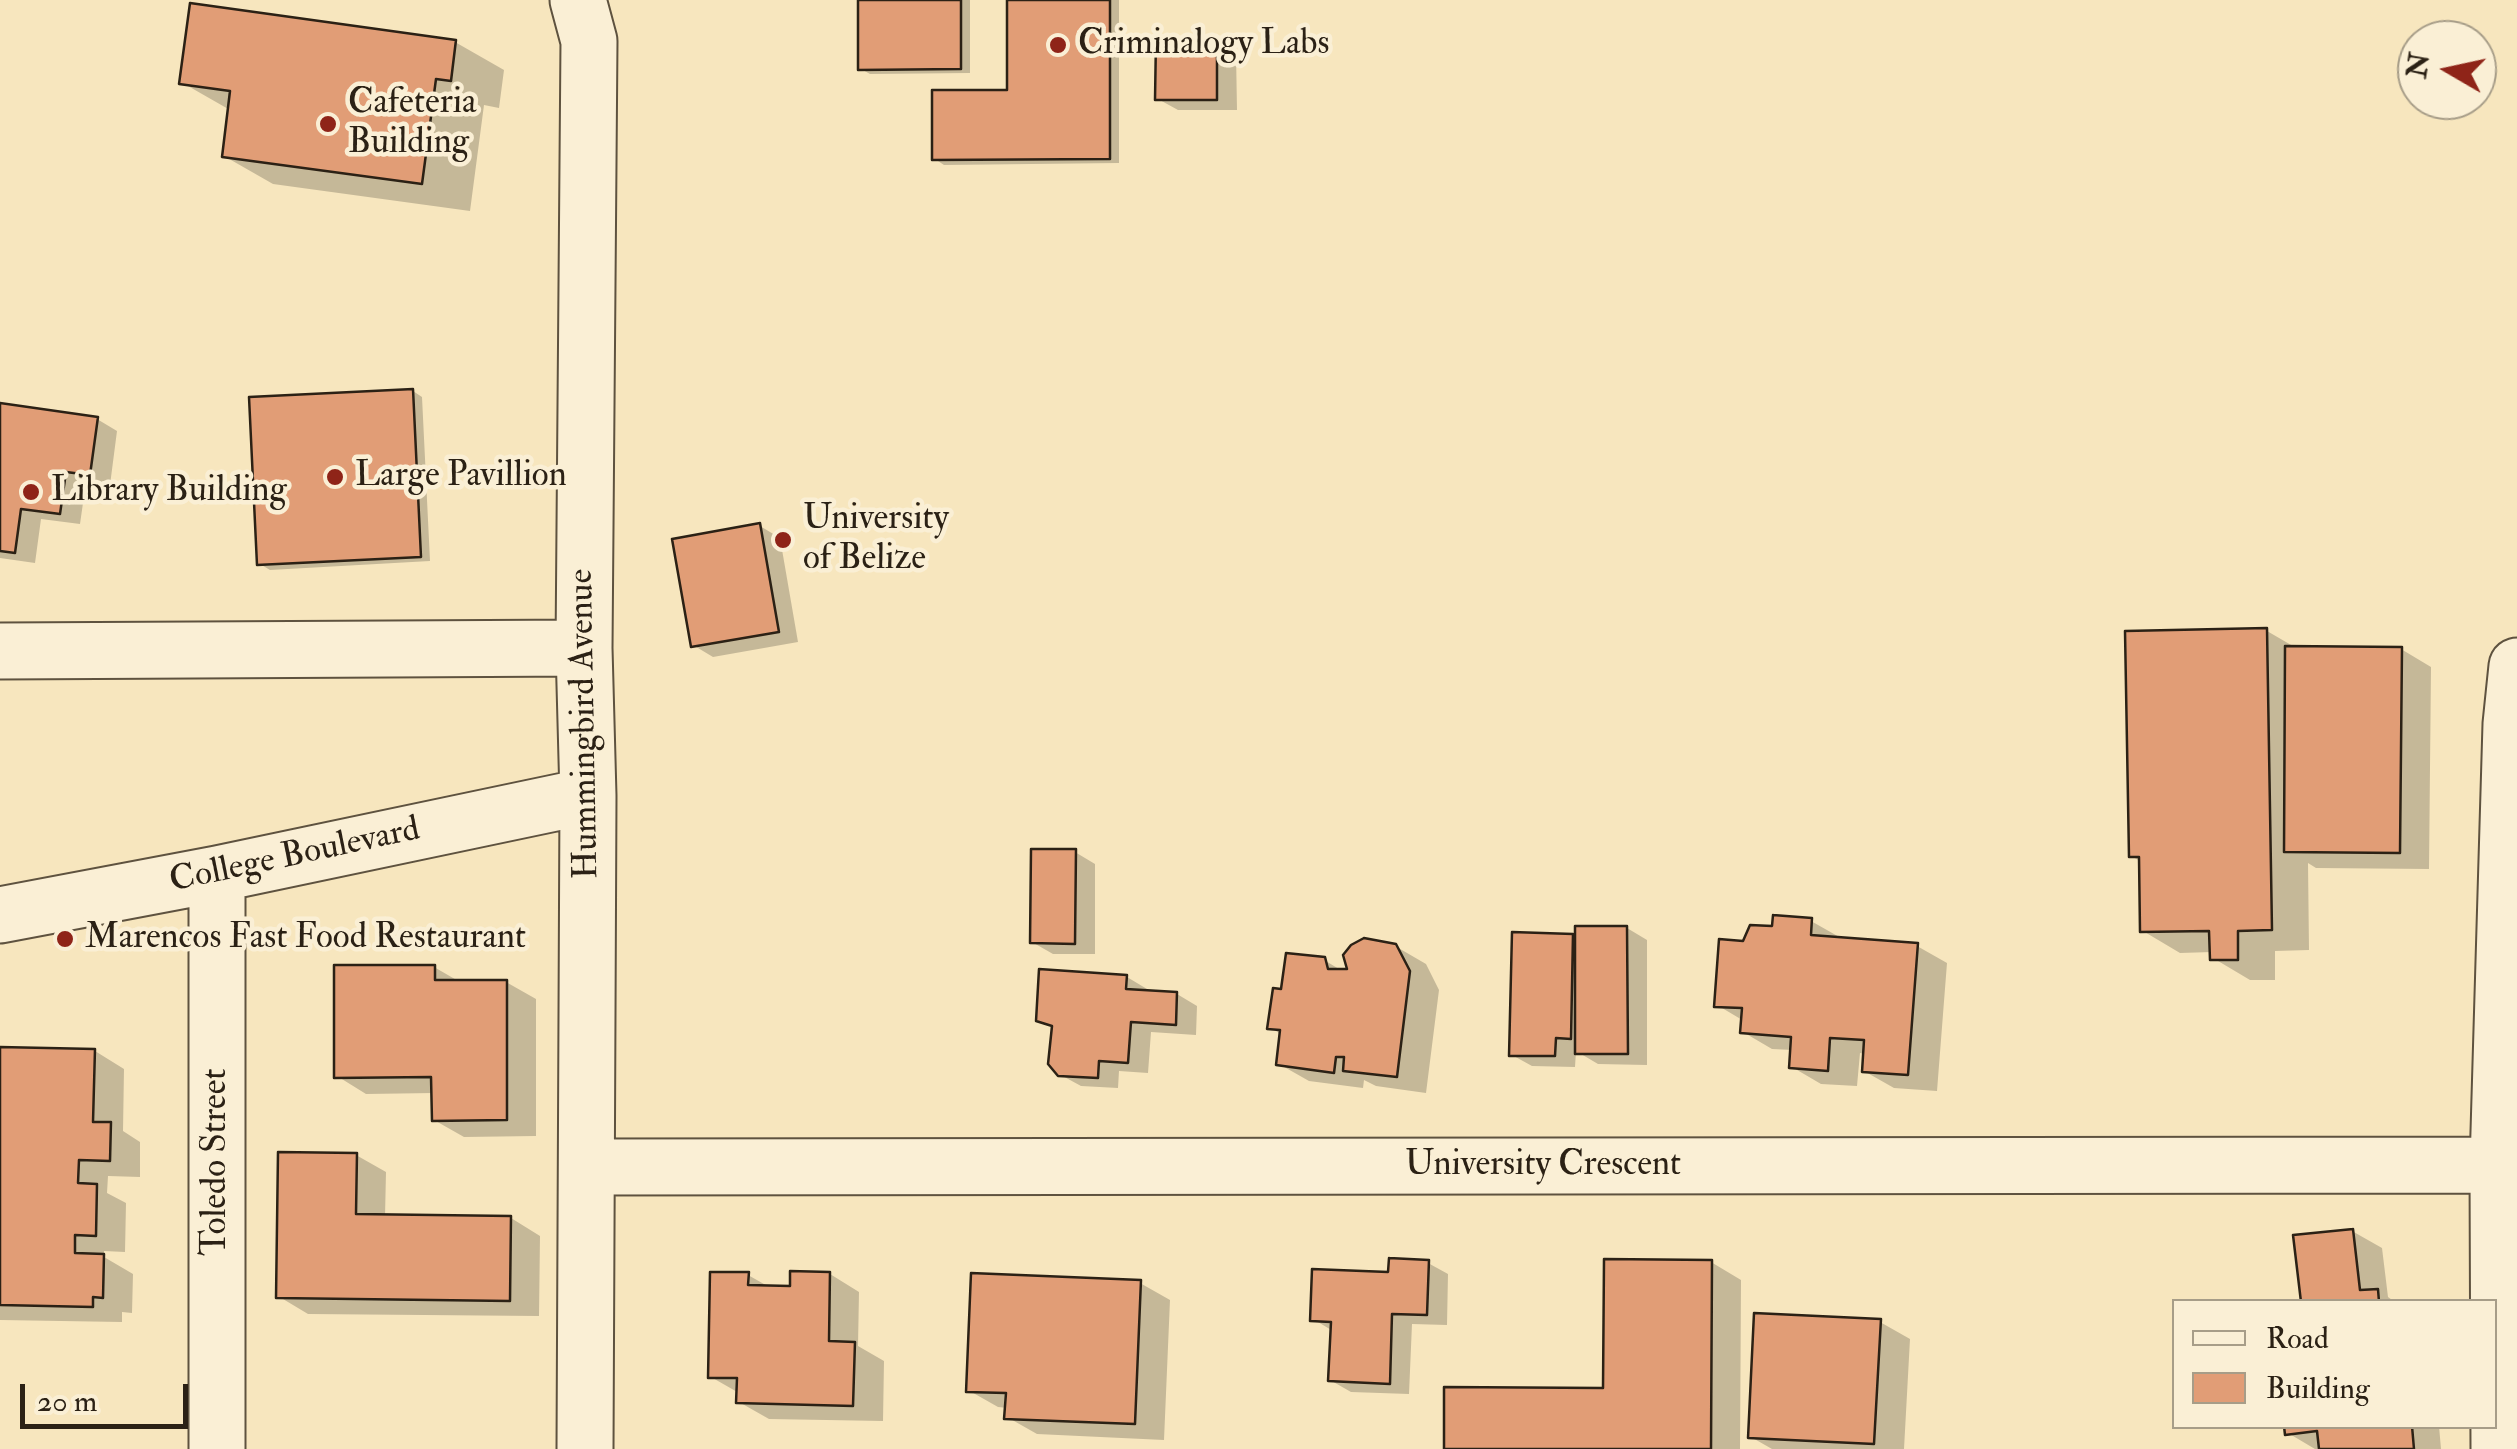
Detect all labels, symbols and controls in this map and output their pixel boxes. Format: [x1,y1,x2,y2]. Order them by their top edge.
north arrow [2397,20,2497,120]
place label: Criminalogy Labs [1078,24,1329,66]
marker: Criminalogy Labs [1047,34,1069,56]
text: N [2400,50,2438,81]
place label: Cafeteria Building [348,83,476,165]
marker: Cafeteria Building [317,113,339,135]
place label: Large Pavillion [355,456,567,498]
marker: Large Pavillion [324,466,346,488]
place label: Library Building [51,471,287,513]
marker: Library Building [20,481,42,503]
place label: University of Belize [803,499,949,581]
marker: University of Belize [772,529,794,551]
street label: Hummingbird Avenue [562,568,610,880]
street label: College Boulevard [166,810,424,904]
place label: Marencos Fast Food Restaurant [85,918,526,960]
marker: Marencos Fast Food Restaurant [54,928,76,950]
street label: Toledo Street [196,1068,238,1256]
street label: University Crescent [1405,1145,1681,1187]
legend [2172,1299,2497,1429]
text: Road [2266,1320,2329,1357]
scale bar [25,1364,192,1426]
text: Building [2266,1370,2370,1407]
text: 20 m [37,1383,97,1420]

